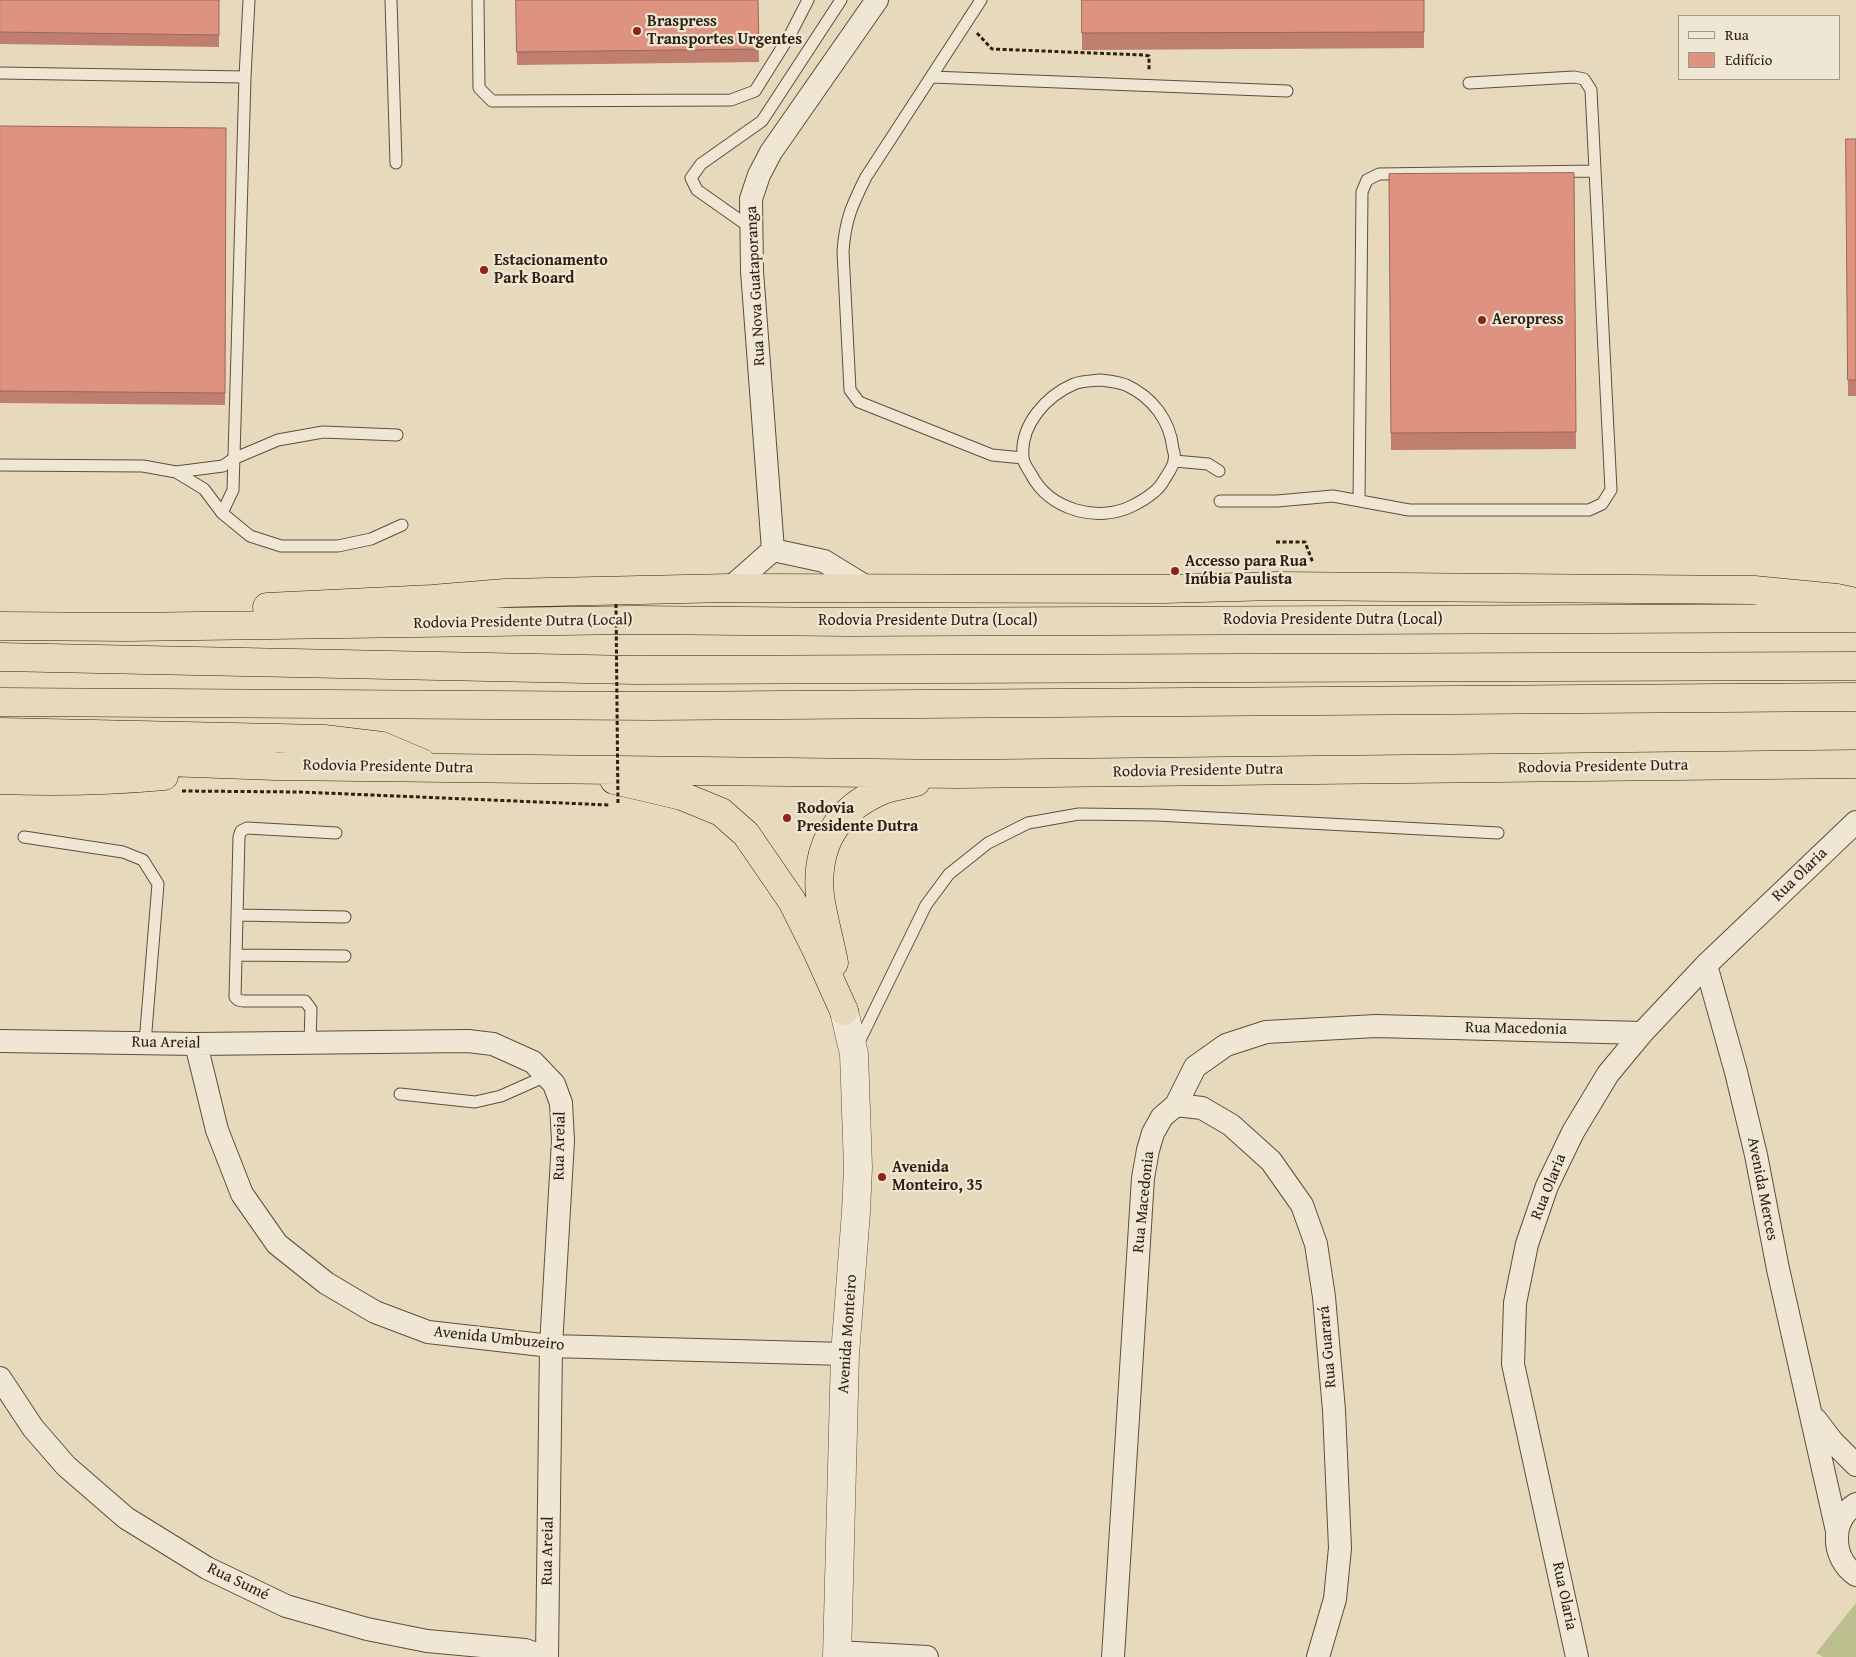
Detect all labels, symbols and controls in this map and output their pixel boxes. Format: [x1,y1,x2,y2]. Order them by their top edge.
place label: Braspress Transportes Urgentes [647,12,802,50]
legend [1678,15,1841,80]
text: Rua [1725,24,1749,45]
marker: Braspress Transportes Urgentes [631,25,643,37]
text: Edifício [1725,49,1772,70]
street label: Rua Nova Guataporanga [742,206,770,366]
place label: Estacionamento Park Board [494,251,608,289]
marker: Estacionamento Park Board [478,264,490,276]
place label: Aeropress [1492,310,1564,330]
marker: Aeropress [1476,314,1488,326]
place label: Accesso para Rua Inúbia Paulista [1185,552,1307,590]
marker: Accesso para Rua Inúbia Paulista [1169,565,1181,577]
street label: Rodovia Presidente Dutra (Local) [413,610,633,634]
street label: Rodovia Presidente Dutra (Local) [1223,610,1443,630]
street label: Rodovia Presidente Dutra (Local) [818,611,1038,631]
street label: Rodovia Presidente Dutra [303,756,473,778]
street label: Rodovia Presidente Dutra [1518,756,1688,778]
street label: Rodovia Presidente Dutra [1113,760,1283,782]
place label: Rodovia Presidente Dutra [797,799,918,837]
marker: Rodovia Presidente Dutra [781,812,793,824]
street label: Rua Olaria [1768,844,1832,906]
street label: Rua Macedonia [1465,1019,1567,1039]
street label: Rua Areial [131,1033,201,1053]
street label: Rua Areial [550,1111,570,1181]
street label: Avenida Merces [1743,1136,1781,1242]
street label: Rua Macedonia [1129,1150,1159,1254]
street label: Rua Olaria [1527,1151,1571,1223]
place label: Avenida Monteiro, 35 [892,1158,983,1196]
marker: Avenida Monteiro, 35 [876,1171,888,1183]
street label: Avenida Monteiro [834,1274,862,1394]
street label: Rua Guarará [1315,1305,1341,1389]
street label: Avenida Umbuzeiro [433,1323,565,1355]
street label: Rua Areial [538,1516,558,1586]
street label: Rua Sumé [204,1559,272,1605]
street label: Rua Olaria [1547,1560,1581,1632]

